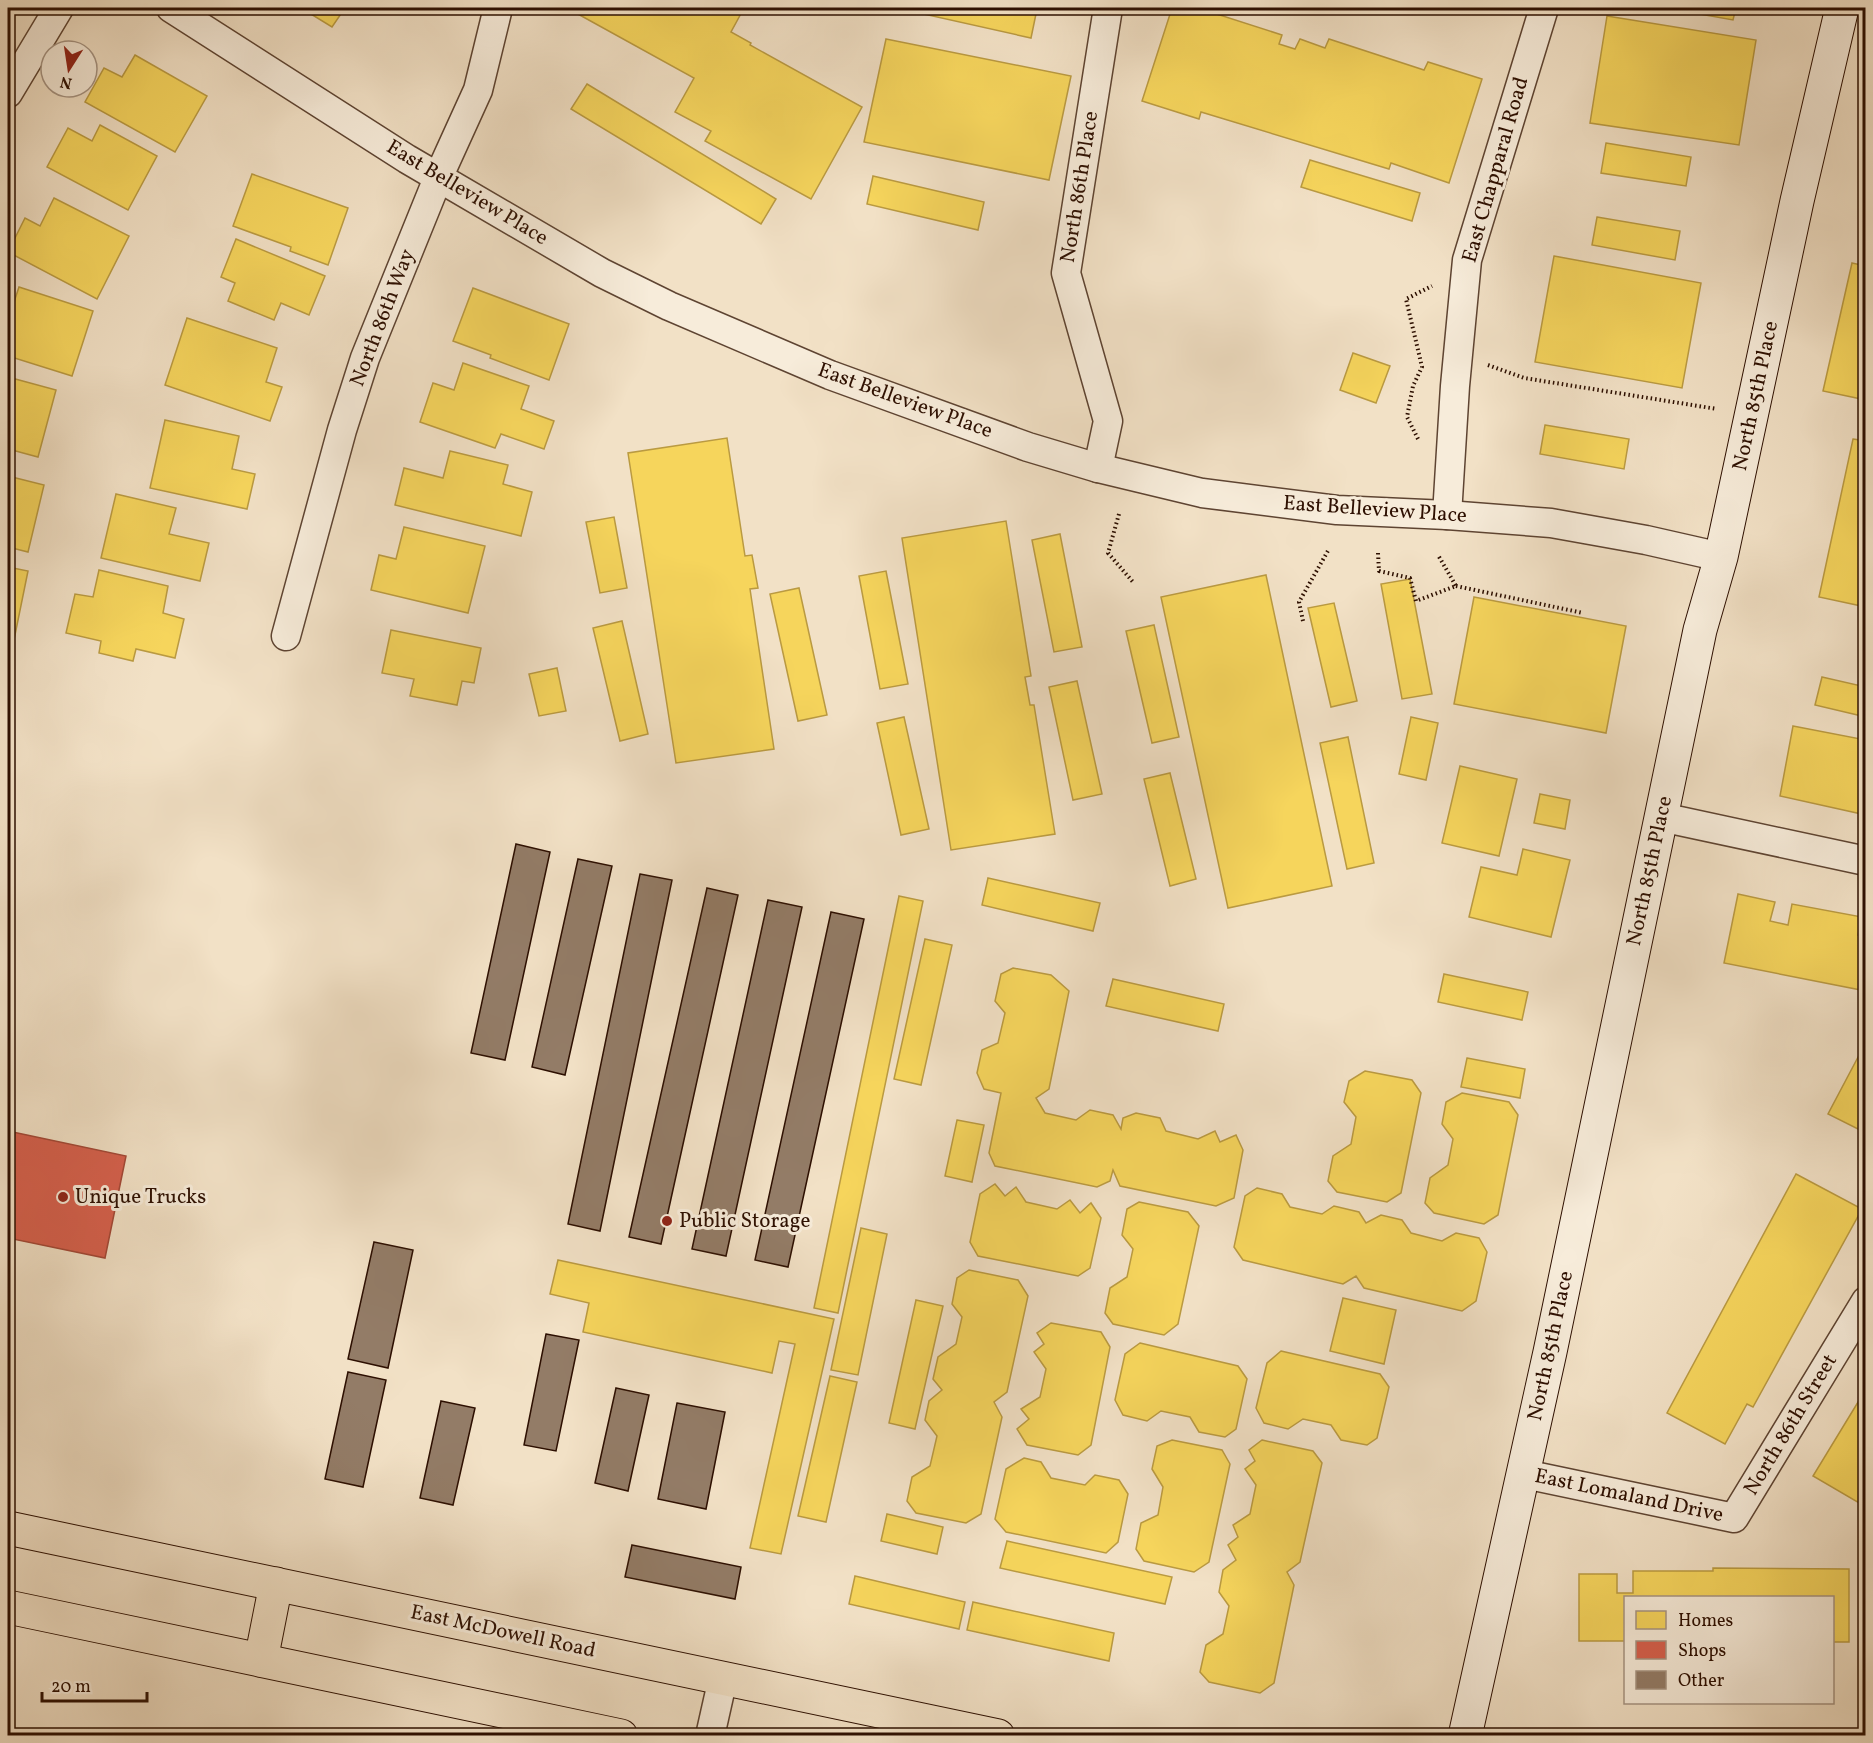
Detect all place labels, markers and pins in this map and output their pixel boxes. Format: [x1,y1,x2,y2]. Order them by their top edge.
place label: Unique Trucks [75,1183,206,1212]
marker: Unique Trucks [56,1190,70,1204]
place label: Public Storage [679,1207,810,1236]
marker: Public Storage [660,1214,674,1228]

